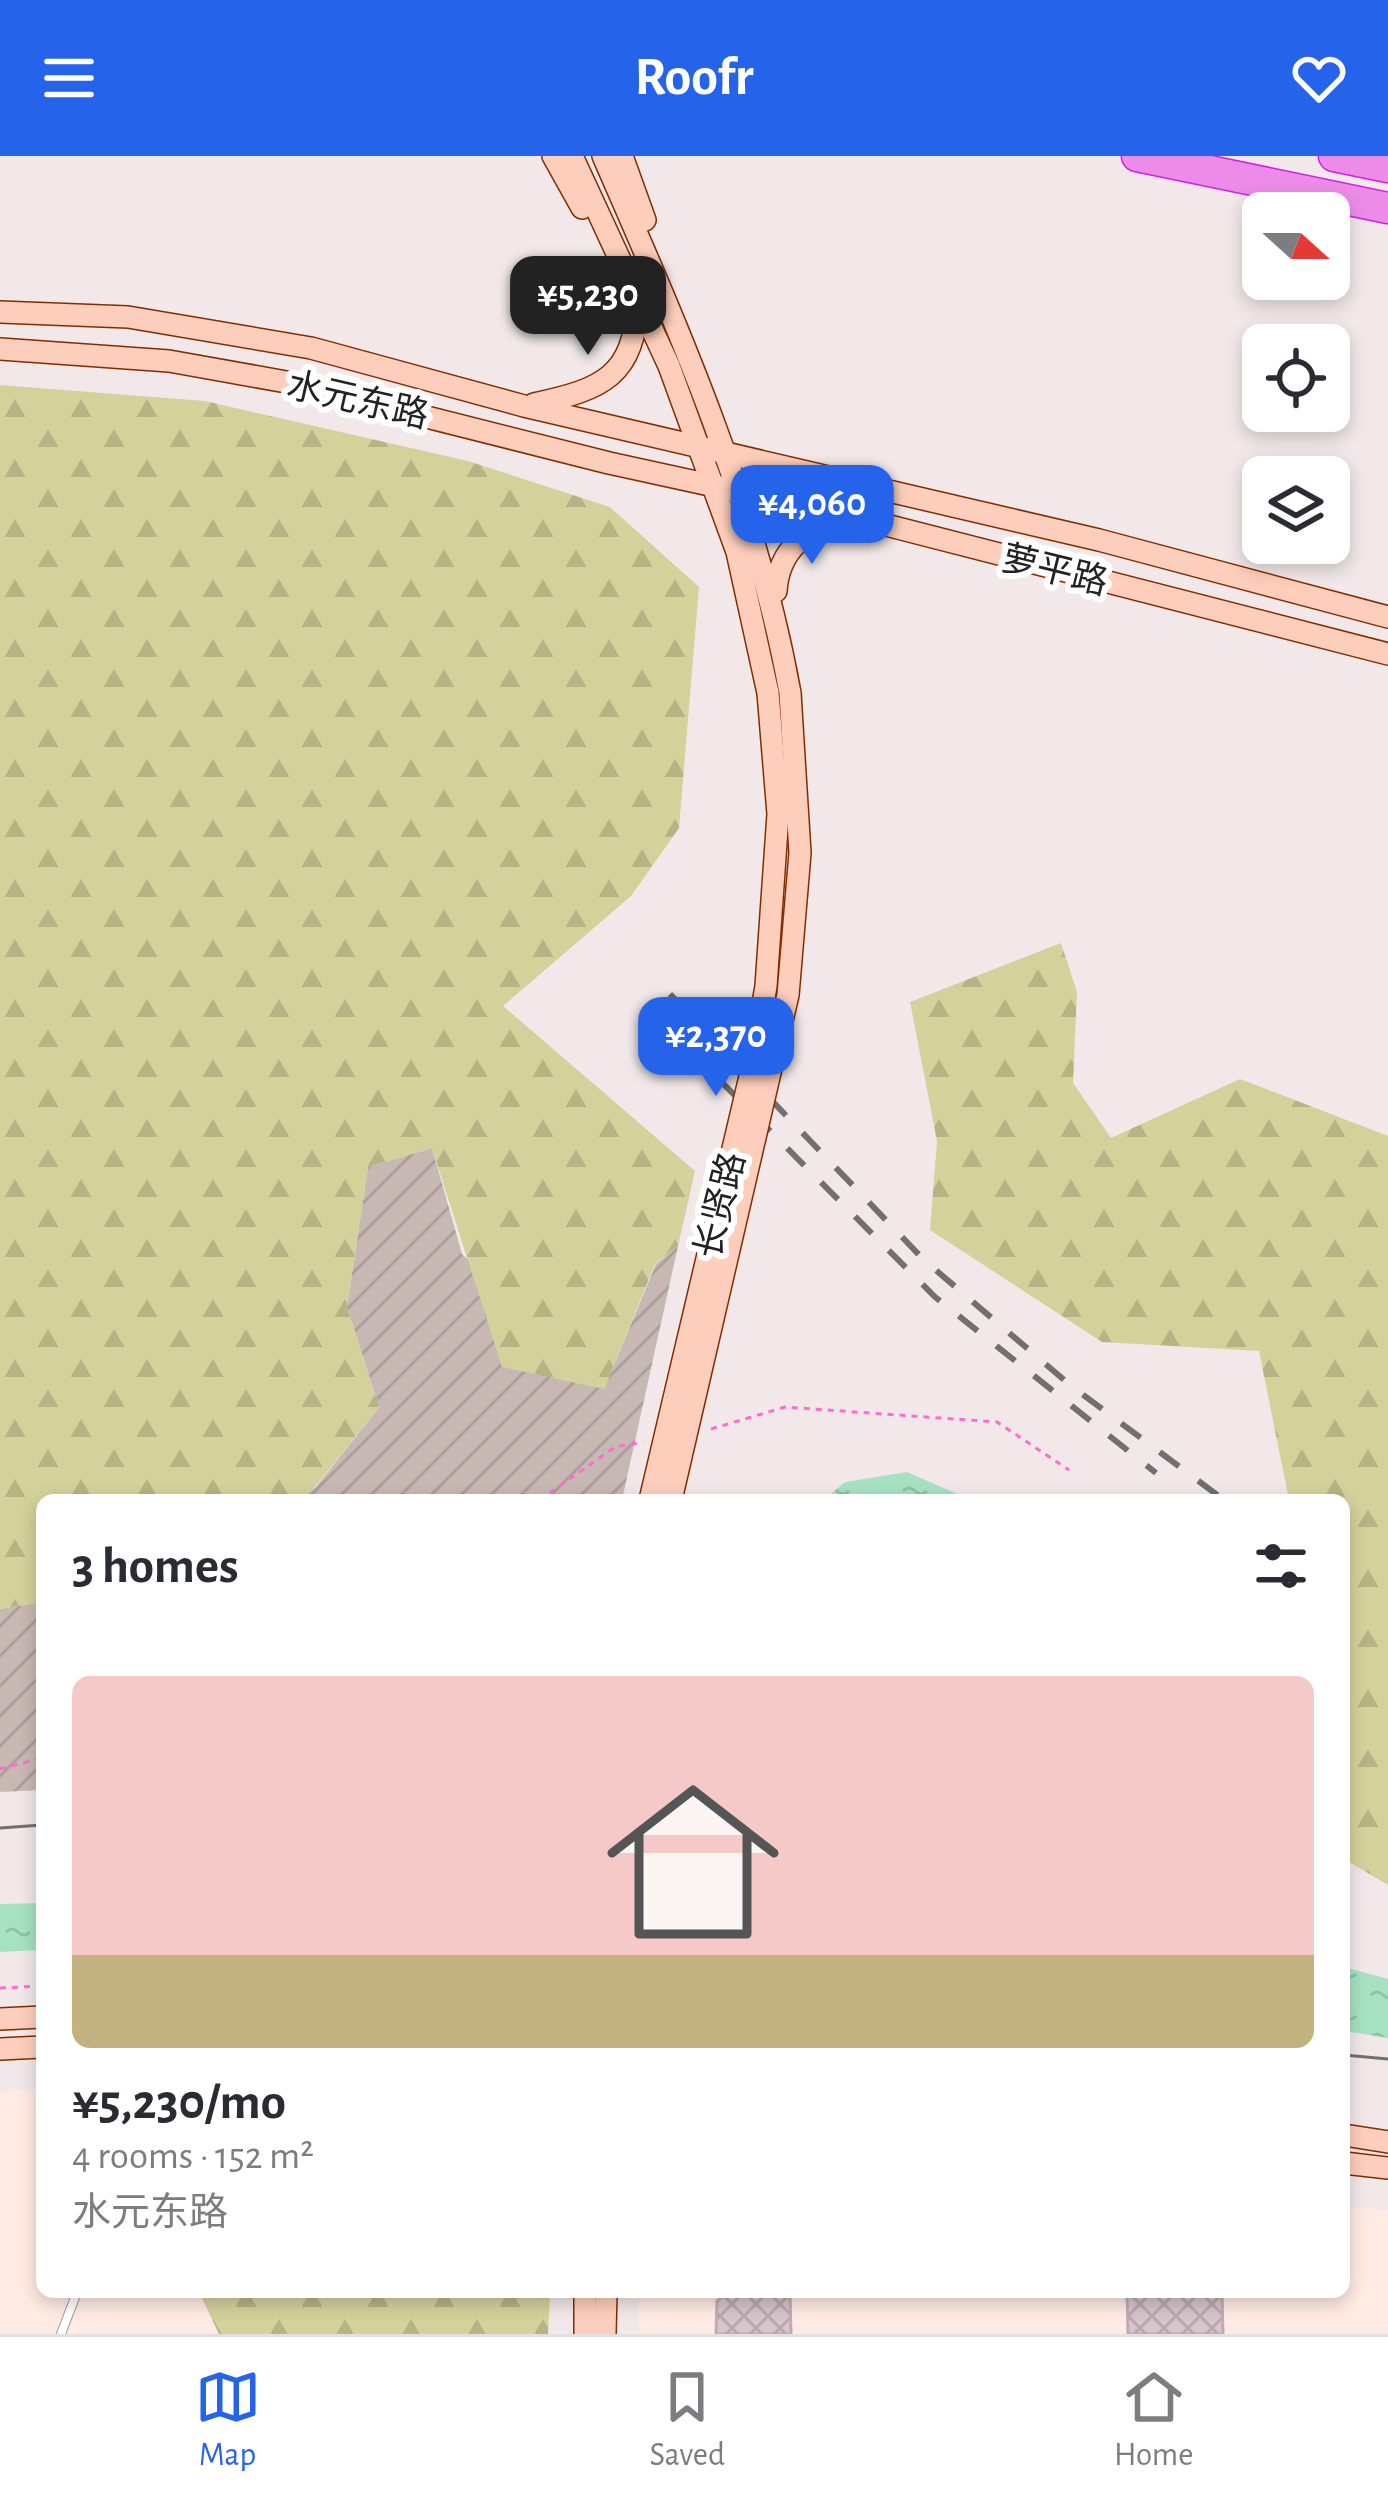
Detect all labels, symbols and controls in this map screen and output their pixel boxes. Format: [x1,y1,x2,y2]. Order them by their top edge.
icon: menu [36,45,102,111]
icon: heart [1286,45,1352,111]
text: Roofr [635,51,753,105]
north arrow [1242,192,1350,300]
map controls [1242,192,1350,564]
pin: ¥5,230 [490,256,686,358]
text: ¥5,230 [537,275,639,314]
button: locate [1242,324,1350,432]
street label: 水元东路 [283,365,432,435]
button: layers [1242,456,1350,564]
pin: ¥4,060 [714,465,910,567]
text: ¥4,060 [758,484,866,523]
street label: 萝平路 [998,538,1112,601]
pin: ¥2,370 [618,997,814,1099]
text: ¥2,370 [665,1016,767,1055]
street label: 长贤路 [688,1148,751,1262]
icon: filters [1248,1533,1314,1599]
text: 3 homes [72,1541,239,1592]
icon: home [585,1754,801,1970]
text: ¥5,230/mo [72,2077,286,2128]
text: 4 rooms · 152 m² [72,2137,314,2176]
text: 水元东路 [72,2194,228,2233]
tab: Map [195,2364,261,2476]
tab: Saved [650,2364,725,2476]
tab: Home [1114,2364,1193,2476]

